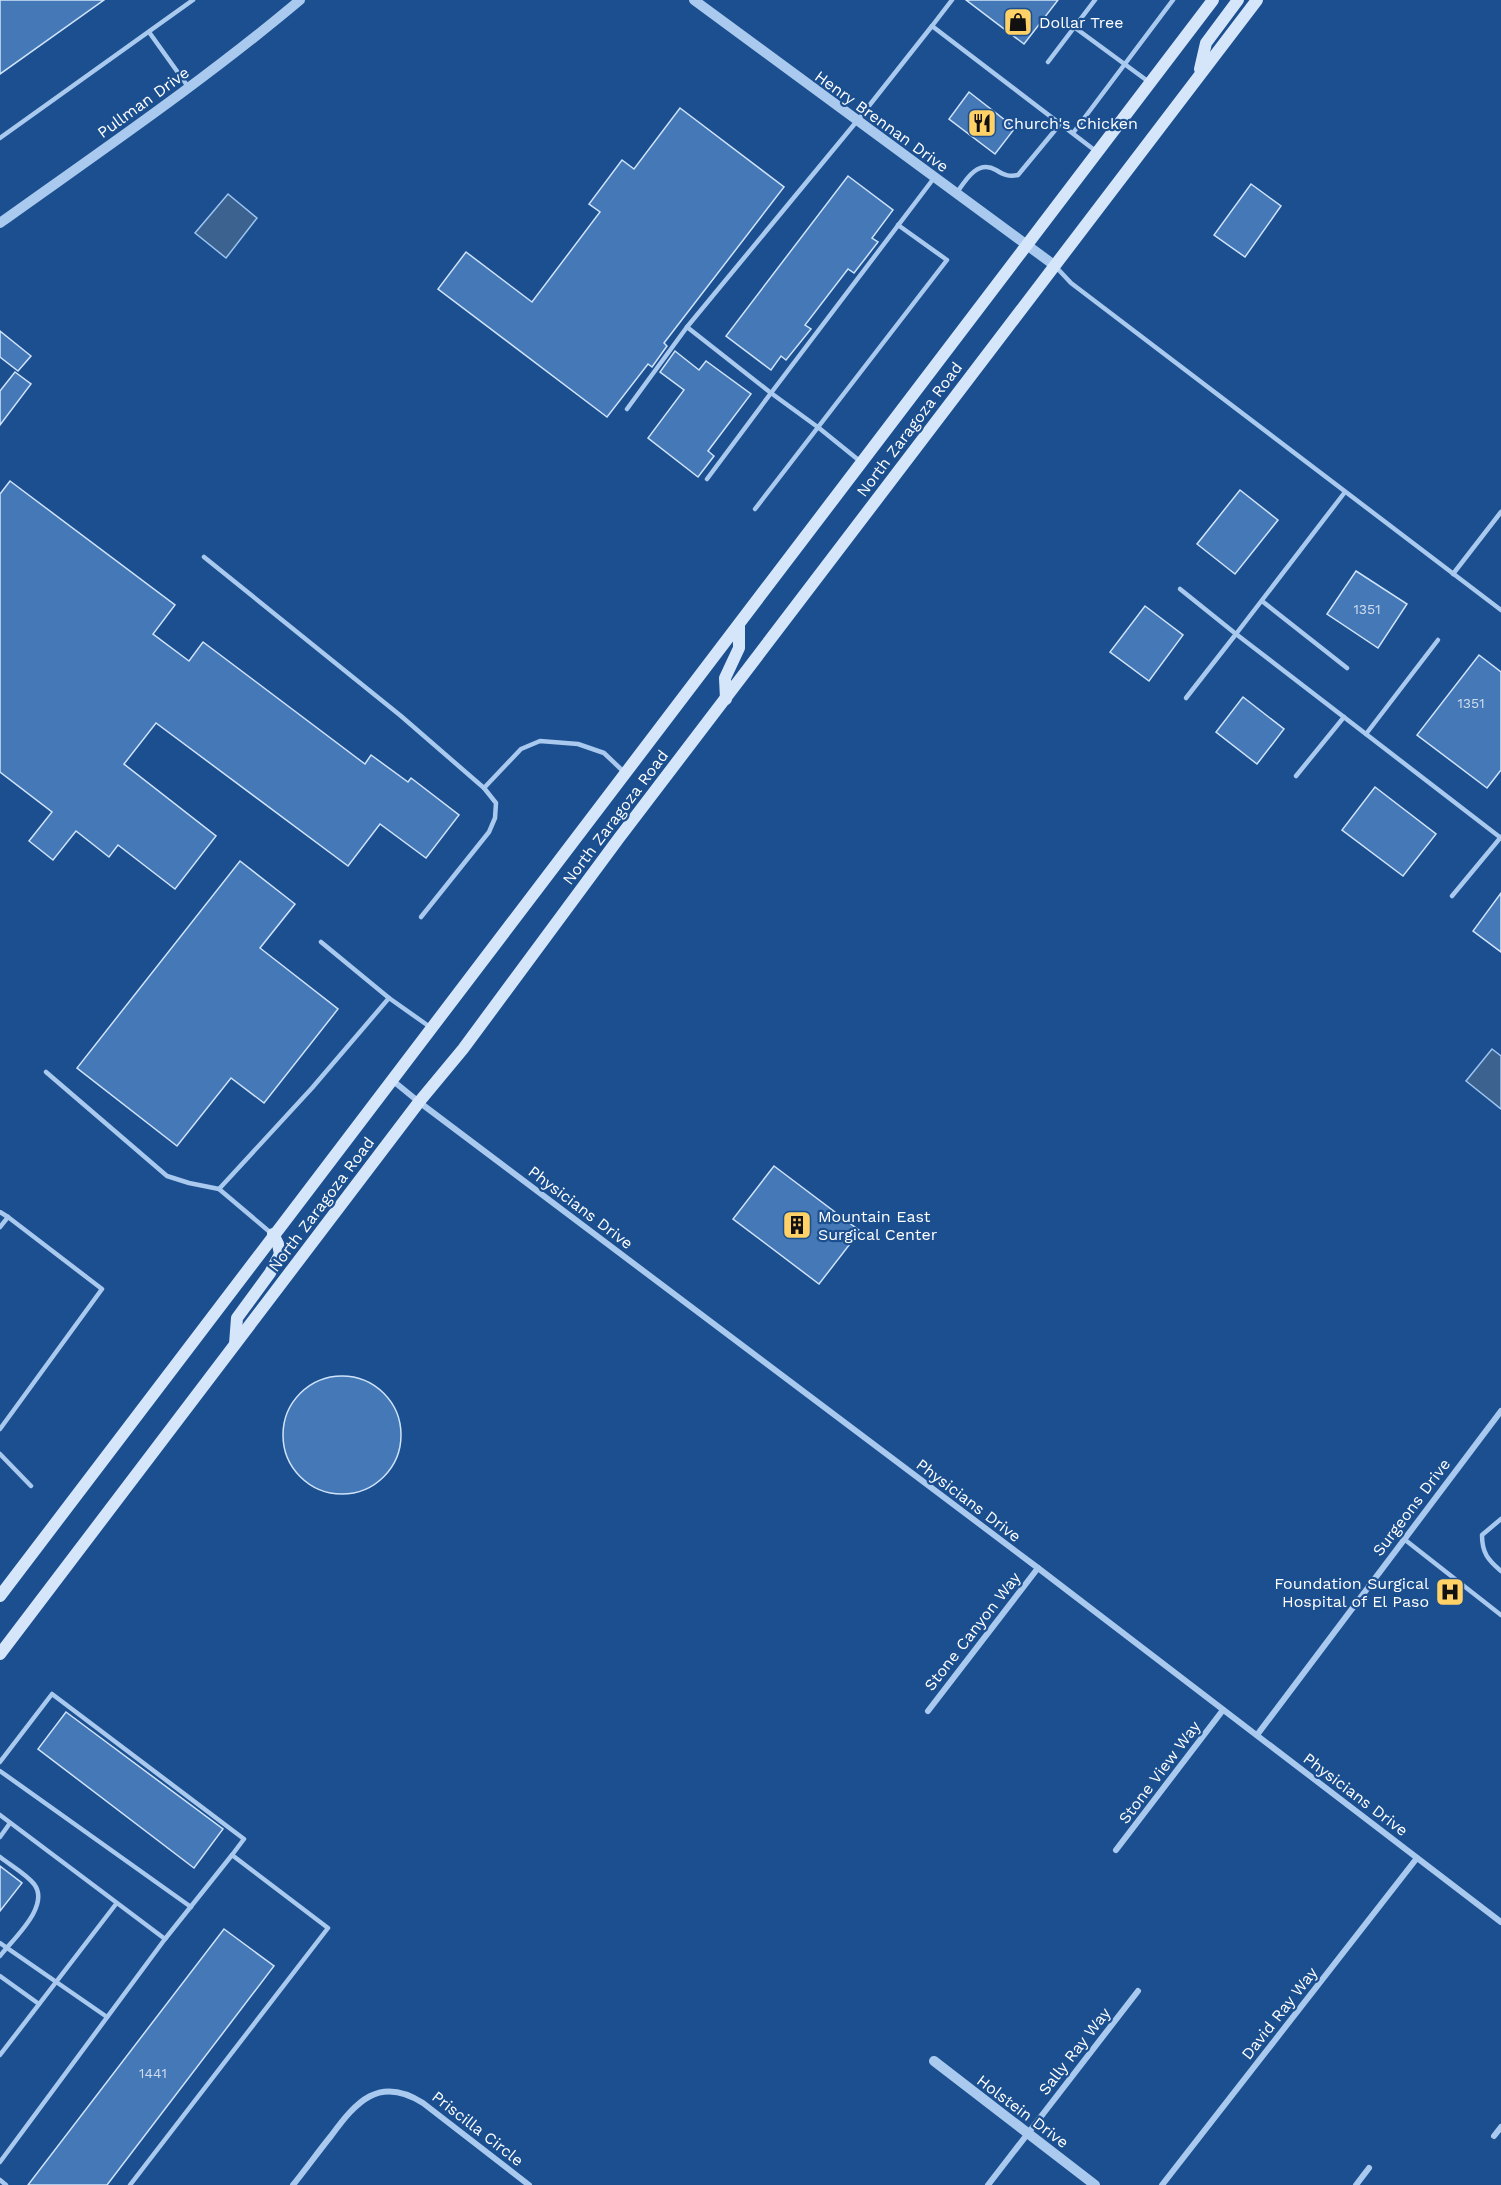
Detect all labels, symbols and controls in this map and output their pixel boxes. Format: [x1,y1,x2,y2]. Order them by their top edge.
shop icon: Dollar Tree [1002,6,1034,38]
place label: Dollar Tree [1039,13,1123,32]
street label: Pullman Drive [94,63,193,142]
street label: Henry Brennan Drive [811,67,952,176]
restaurant icon: Church's Chicken [966,107,998,139]
place label: Church's Chicken [1003,114,1138,133]
street label: North Zaragoza Road [853,358,966,500]
house number: 1351 [1353,601,1381,617]
house number: 1351 [1457,695,1485,711]
street label: North Zaragoza Road [559,746,672,888]
street label: North Zaragoza Road [265,1133,378,1275]
street label: Physicians Drive [525,1162,637,1253]
place label: Mountain East Surgical Center [818,1207,938,1244]
building icon: Mountain East Surgical Center [781,1209,813,1241]
street label: Physicians Drive [913,1455,1025,1546]
street label: Surgeons Drive [1369,1455,1454,1560]
street label: Stone Canyon Way [920,1568,1025,1694]
place label: Foundation Surgical Hospital of El Paso [1274,1574,1429,1611]
hospital icon: Foundation Surgical Hospital of El Paso [1434,1576,1466,1608]
street label: Stone View Way [1115,1716,1205,1828]
street label: Physicians Drive [1300,1749,1412,1840]
street label: David Ray Way [1237,1963,1322,2063]
street label: Sally Ray Way [1034,2003,1115,2099]
house number: 1441 [139,2065,167,2081]
street label: Holstein Drive [973,2071,1072,2152]
street label: Priscilla Circle [428,2087,527,2170]

